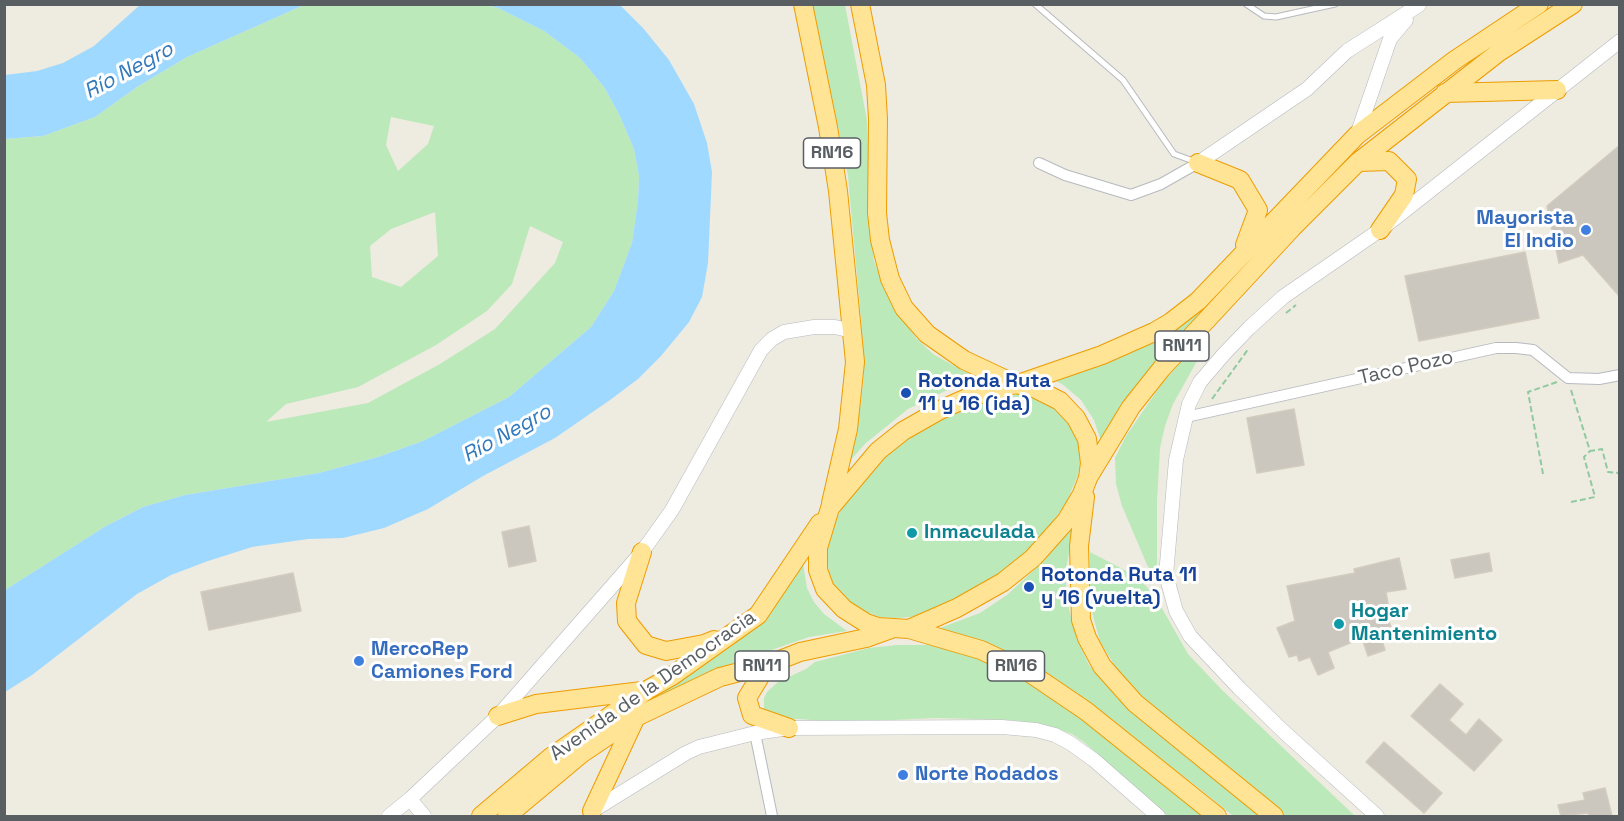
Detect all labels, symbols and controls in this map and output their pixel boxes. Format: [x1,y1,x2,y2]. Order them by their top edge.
water label: Río Negro [80,37,178,105]
road number: RN16 [804,138,860,168]
place label: Mayorista El Indio [1476,207,1574,254]
marker: Mayorista El Indio [1579,223,1593,237]
road number: RN11 [1155,331,1209,361]
street label: Taco Pozo [1356,345,1456,391]
place label: Rotonda Ruta 11 y 16 (ida) [918,370,1051,417]
marker: Rotonda Ruta 11 y 16 (ida) [899,386,913,400]
water label: Río Negro [458,399,556,469]
place label: Inmaculada [924,521,1035,545]
marker: Inmaculada [905,526,919,540]
place label: Rotonda Ruta 11 y 16 (vuelta) [1041,564,1197,611]
marker: Rotonda Ruta 11 y 16 (vuelta) [1022,580,1036,594]
place label: Hogar Mantenimiento [1351,600,1497,647]
street label: Avenida de la Democracia [545,606,761,766]
marker: Hogar Mantenimiento [1332,617,1346,631]
place label: MercoRep Camiones Ford [371,638,513,685]
road number: RN11 [735,651,789,681]
road number: RN16 [988,651,1044,681]
marker: MercoRep Camiones Ford [352,654,366,668]
place label: Norte Rodados [915,763,1058,787]
marker: Norte Rodados [896,768,910,782]

